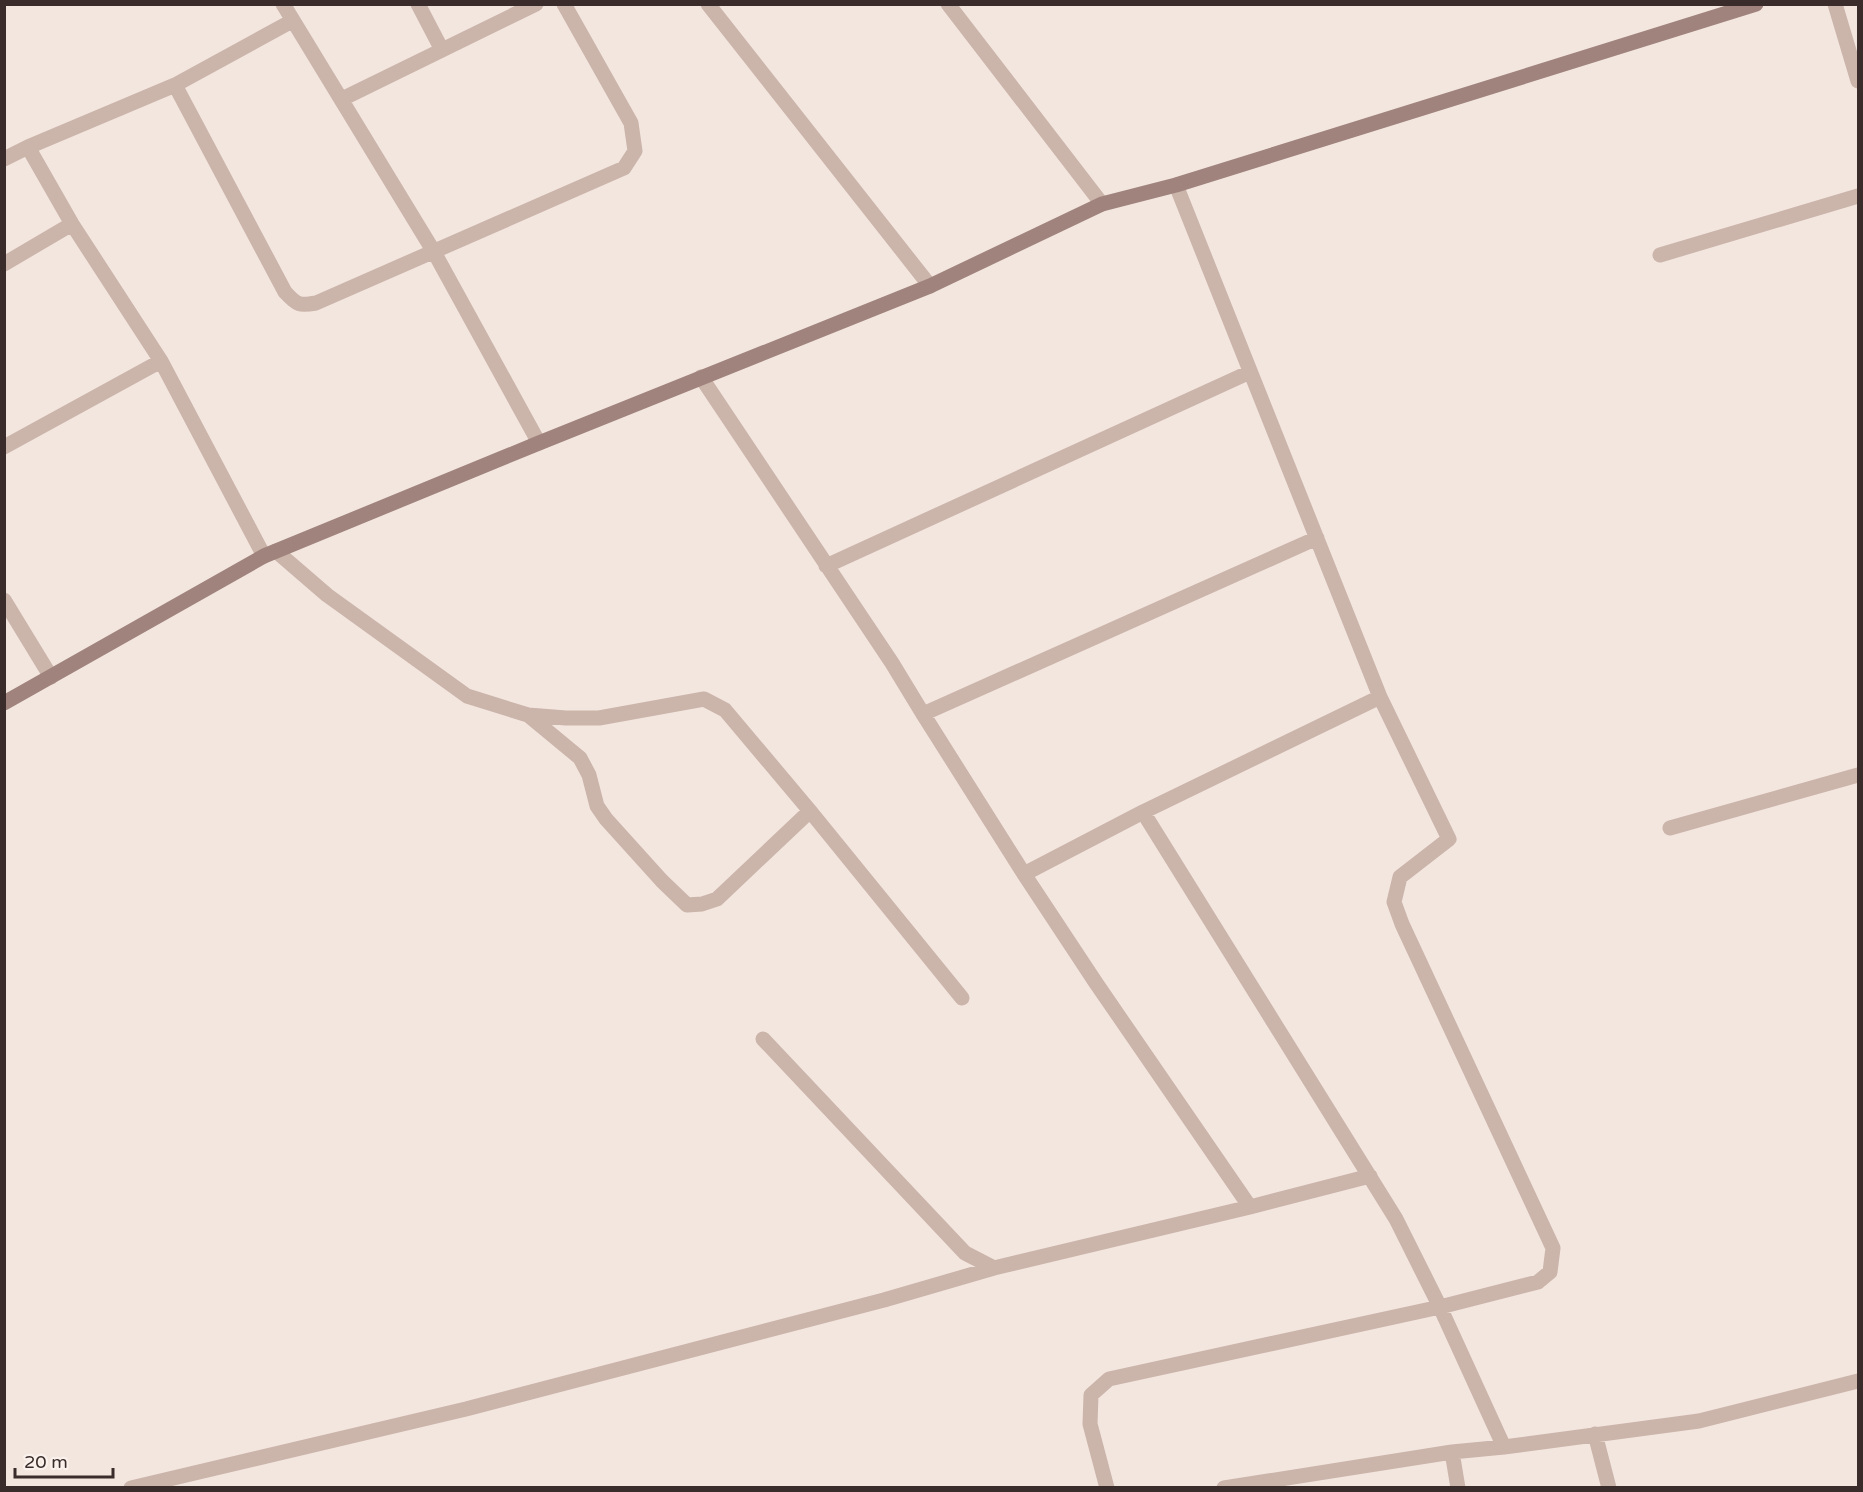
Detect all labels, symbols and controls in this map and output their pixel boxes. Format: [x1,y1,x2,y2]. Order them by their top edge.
scale bar [15,1441,112,1479]
text: 20 m [24,1451,68,1473]

